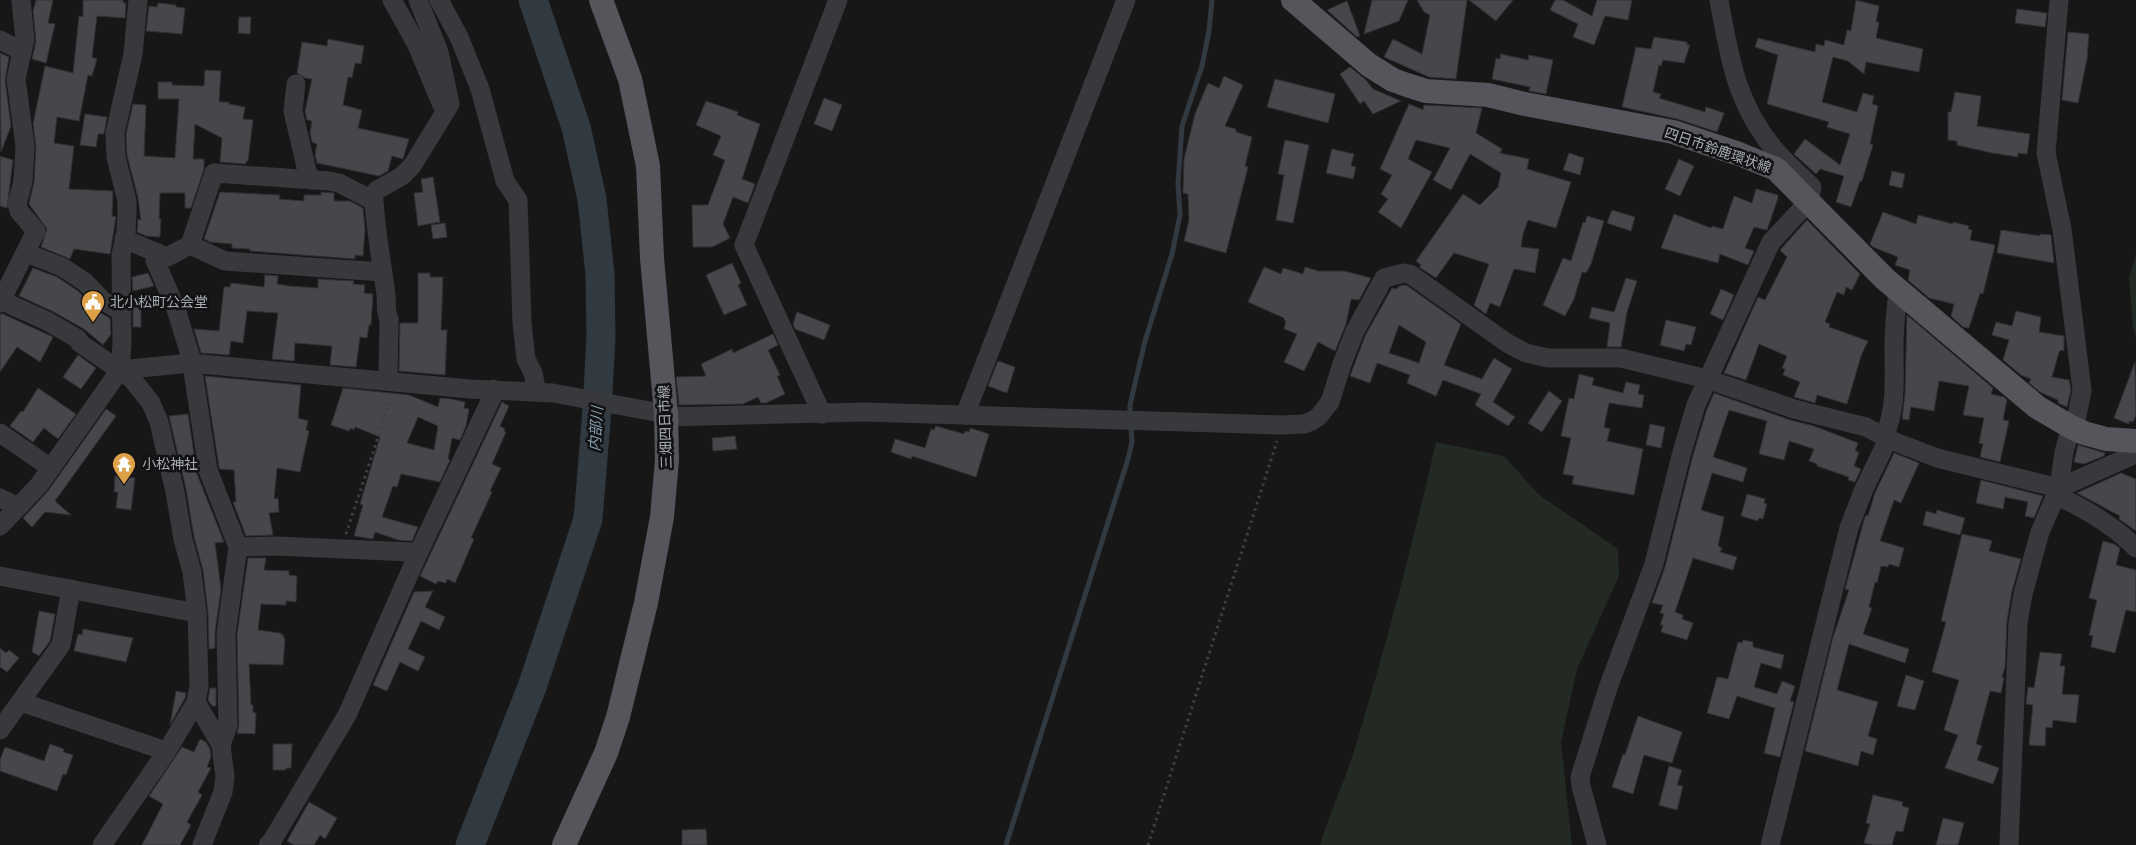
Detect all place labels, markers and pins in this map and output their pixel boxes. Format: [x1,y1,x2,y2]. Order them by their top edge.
public building icon: 北小松町公会堂 [80,289,106,323]
place label: 北小松町公会堂 [110,293,208,310]
temple icon: 小松神社 [111,451,137,485]
place label: 小松神社 [142,455,198,472]

